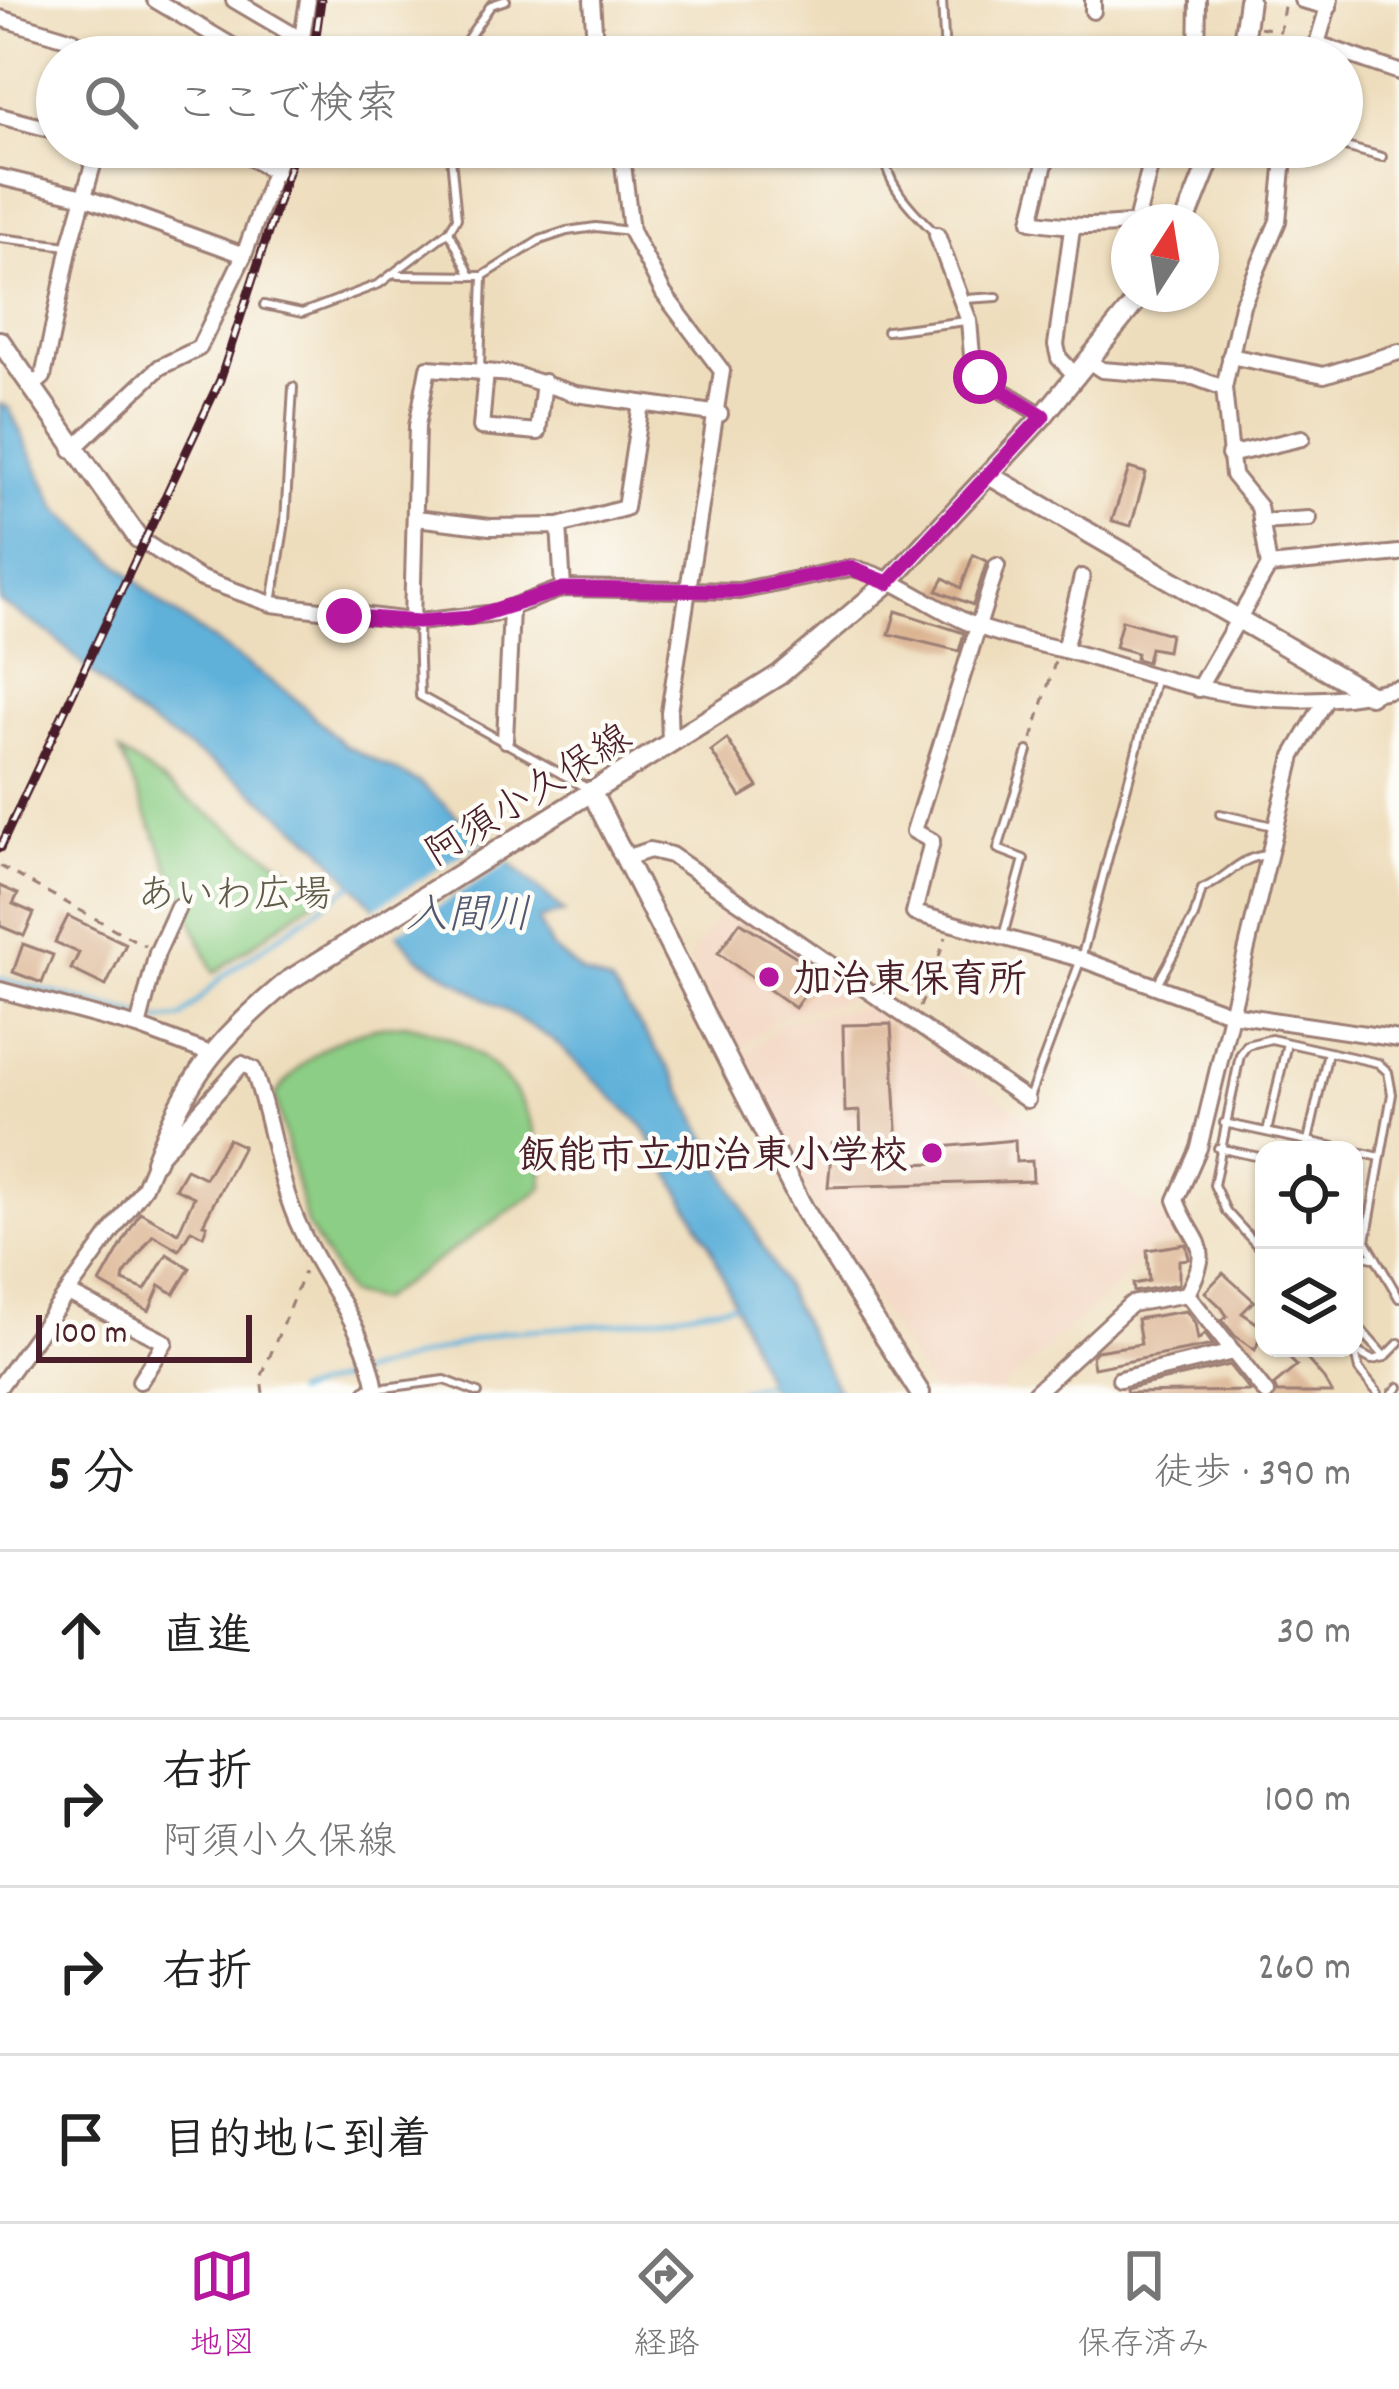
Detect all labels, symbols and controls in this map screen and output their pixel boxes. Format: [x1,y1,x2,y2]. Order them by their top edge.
search box [36,36,1363,168]
icon: search [78,69,144,135]
text: ここで検索 [174,76,399,140]
north arrow [1111,204,1219,312]
route start [953,350,1007,404]
route end [317,589,371,643]
street label: 阿須小久保線 [417,713,644,884]
park label: あいわ広場 [136,871,332,926]
water label: 入間川 [405,889,531,949]
place label: 加治東保育所 [793,956,1027,1011]
marker: 加治東保育所 [756,964,782,990]
place label: 飯能市立加治東小学校 [518,1132,908,1187]
marker: 飯能市立加治東小学校 [919,1140,945,1166]
map controls [1255,1141,1363,1357]
button: locate [1255,1141,1363,1249]
button: layers [1255,1249,1363,1357]
scale bar [36,1309,252,1362]
text: 100 m [54,1312,127,1359]
text: 5 分 [48,1442,134,1514]
text: 徒歩 · 390 m [1154,1449,1351,1504]
icon: ahead [48,1602,114,1668]
text: 30 m [1277,1607,1351,1662]
text: 直進 [162,1608,252,1672]
text: 右折 [162,1744,252,1808]
icon: right [48,1770,114,1836]
text: 100 m [1264,1775,1351,1830]
text: 阿須小久保線 [162,1818,396,1873]
icon: right [48,1938,114,2004]
text: 260 m [1258,1943,1351,1998]
text: 右折 [162,1944,252,2008]
icon: arrive [48,2106,114,2172]
text: 目的地に到着 [162,2112,432,2176]
tab: 地図 [189,2243,255,2370]
tab: 経路 [633,2243,699,2370]
tab: 保存済み [1078,2243,1210,2370]

